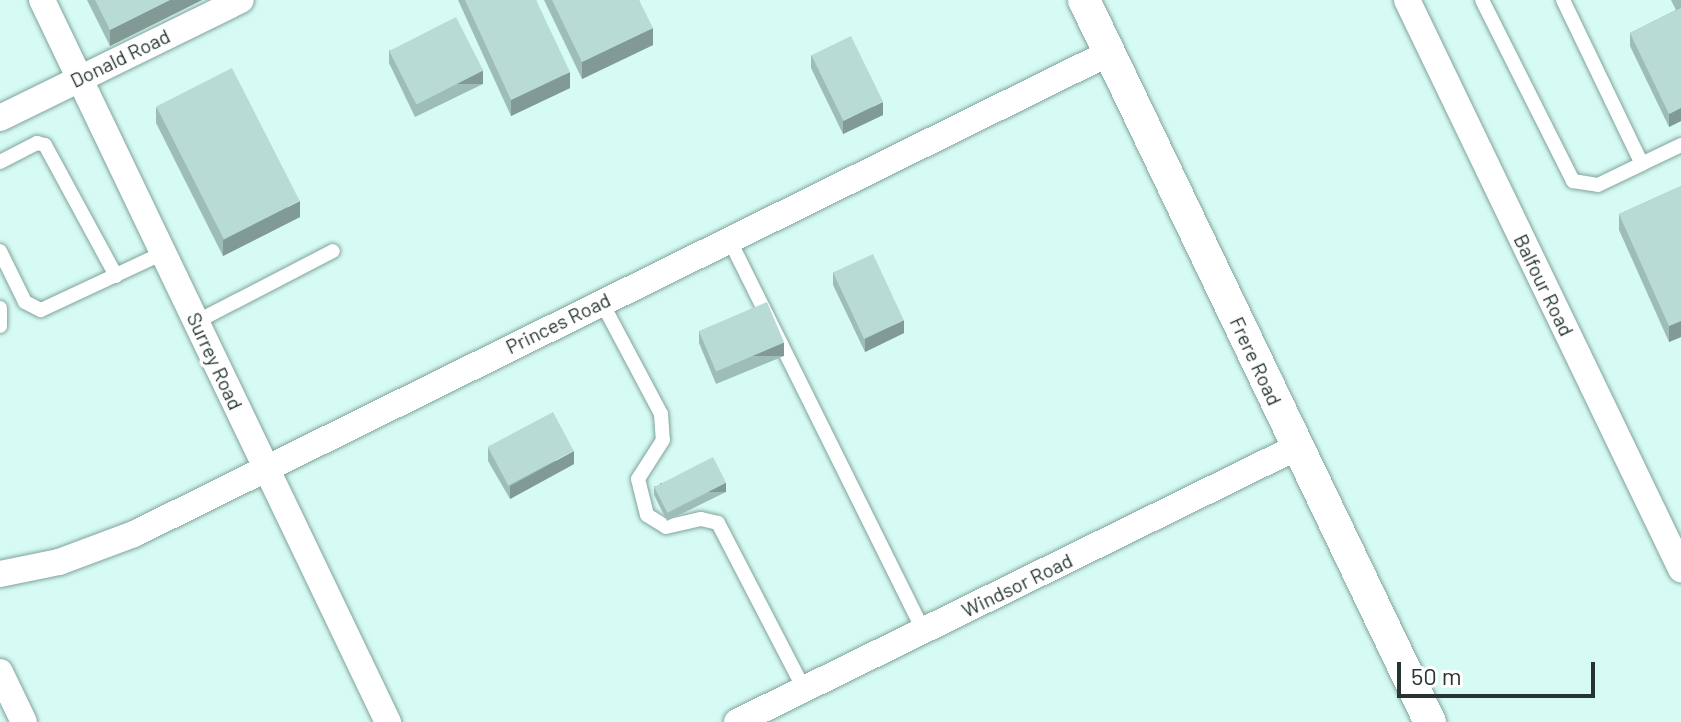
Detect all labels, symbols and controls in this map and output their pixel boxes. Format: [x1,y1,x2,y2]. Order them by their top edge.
street label: Donald Road [66,24,174,92]
street label: Balfour Road [1509,230,1579,340]
street label: Princes Road [502,287,614,359]
street label: Surrey Road [182,308,248,414]
street label: Frere Road [1225,313,1287,409]
street label: Windsor Road [958,548,1076,622]
scale bar [1401,646,1599,696]
text: 50 m [1411,661,1462,690]

